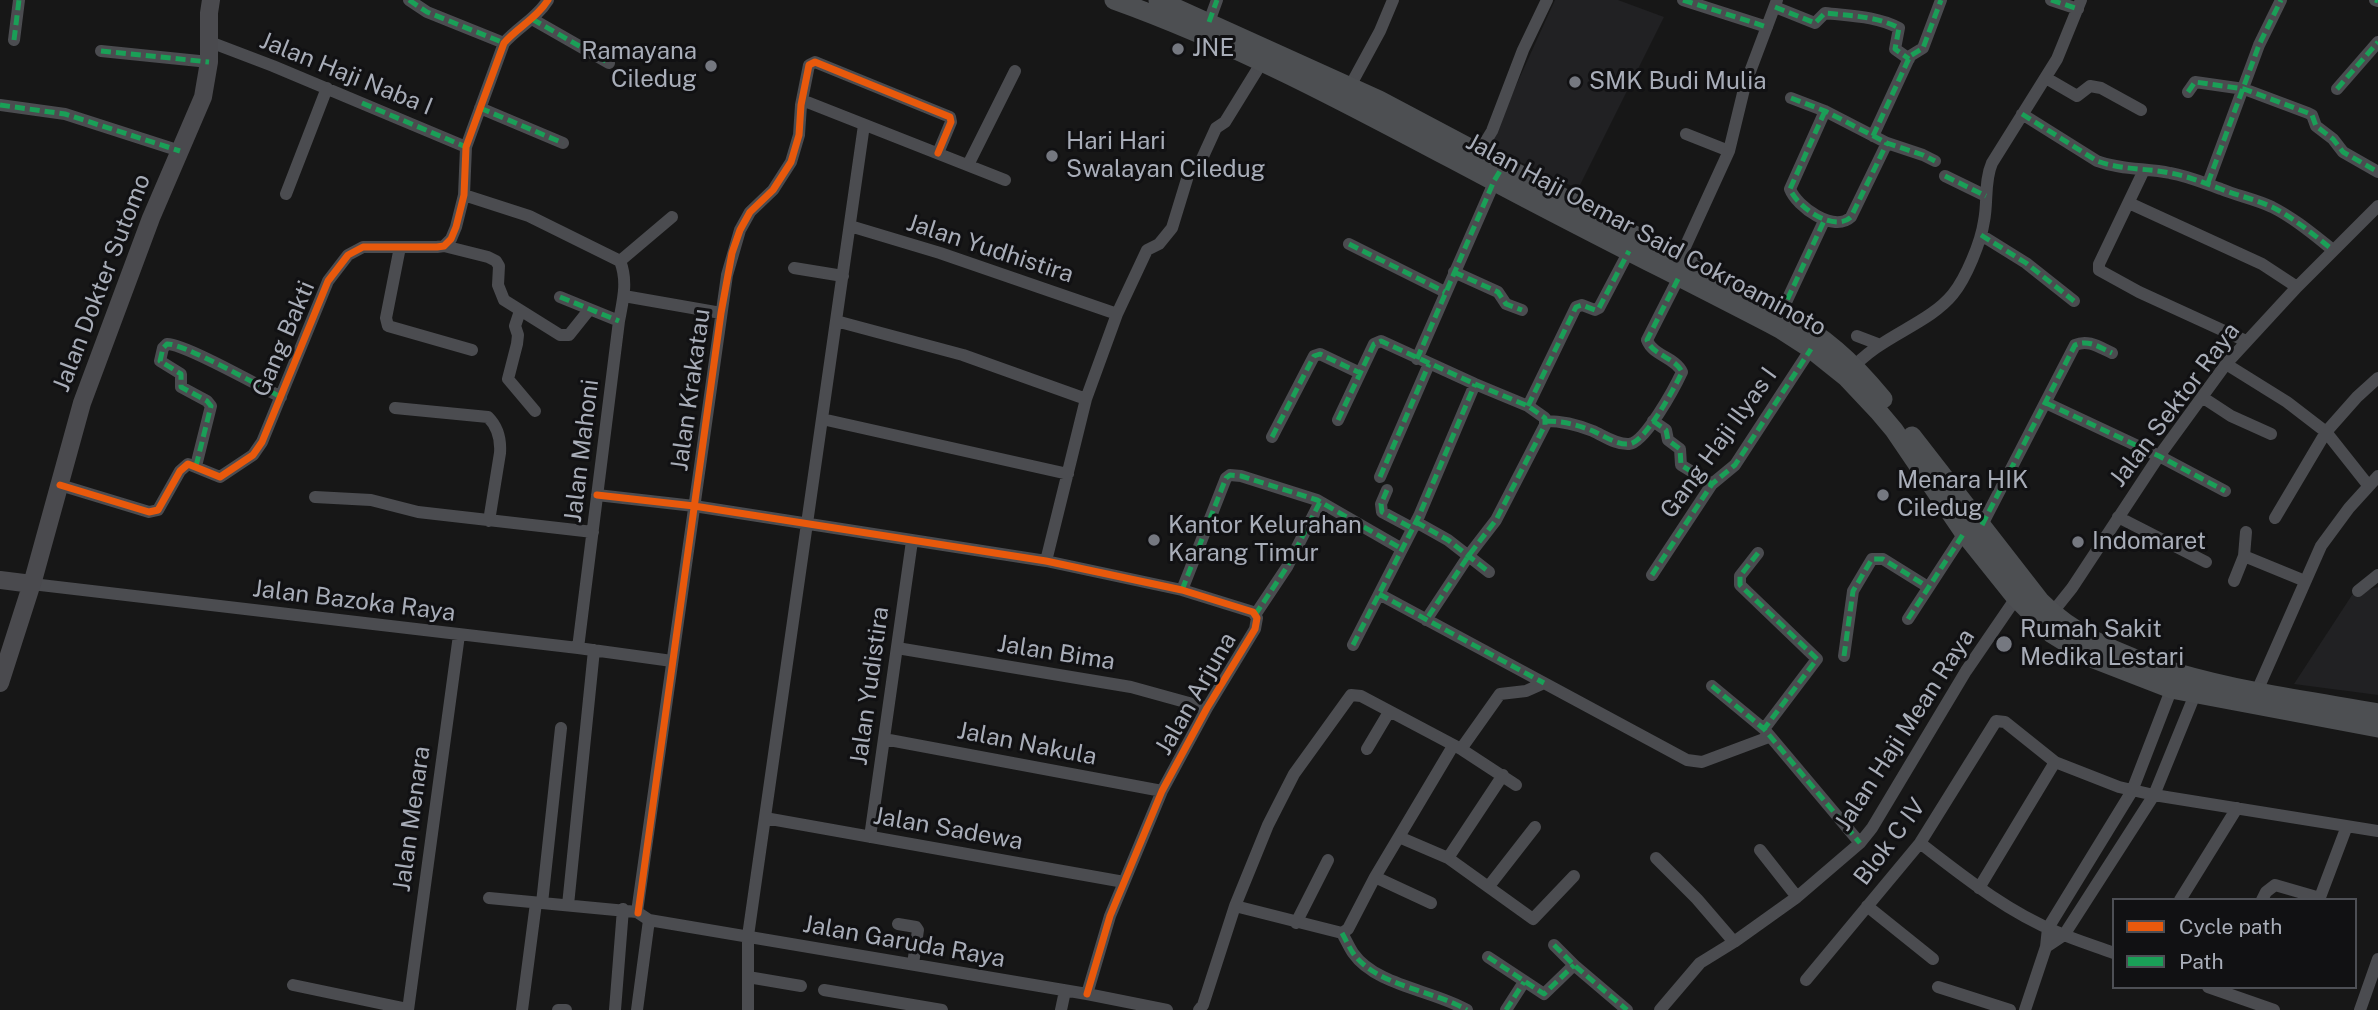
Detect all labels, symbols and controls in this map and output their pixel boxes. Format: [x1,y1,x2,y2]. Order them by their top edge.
street label: Jalan Haji Naba I [255,26,437,122]
place label: JNE [1192,35,1234,63]
place label: Ramayana Ciledug [581,38,697,94]
marker: JNE [1170,41,1186,57]
marker: Ramayana Ciledug [703,58,719,74]
place label: SMK Budi Mulia [1589,68,1766,96]
marker: SMK Budi Mulia [1567,74,1583,90]
street label: Jalan Haji Oemar Said Cokroaminoto [1461,127,1831,343]
place label: Hari Hari Swalayan Ciledug [1066,128,1266,184]
marker: Hari Hari Swalayan Ciledug [1044,148,1060,164]
street label: Jalan Dokter Sutomo [47,170,157,396]
street label: Jalan Yudhistira [903,208,1077,290]
street label: Gang Bakti [247,277,321,401]
street label: Jalan Krakatau [665,307,717,473]
street label: Jalan Sektor Raya [2104,317,2246,493]
street label: Gang Haji Ilyas I [1655,362,1783,524]
street label: Jalan Mahoni [559,378,605,524]
place label: Menara HIK Ciledug [1897,467,2028,523]
marker: Menara HIK Ciledug [1875,487,1891,503]
place label: Kantor Kelurahan Karang Timur [1168,512,1362,568]
place label: Indomaret [2092,528,2206,556]
marker: Kantor Kelurahan Karang Timur [1146,532,1162,548]
marker: Indomaret [2070,534,2086,550]
street label: Jalan Bazoka Raya [251,574,457,628]
street label: Jalan Yudistira [845,605,895,767]
place label: Rumah Sakit Medika Lestari [2020,616,2184,672]
street label: Jalan Haji Mean Raya [1829,624,1981,836]
street label: Jalan Arjuna [1149,628,1243,760]
street label: Jalan Bima [995,629,1117,677]
marker: Rumah Sakit Medika Lestari [1994,634,2014,654]
street label: Jalan Nakula [955,716,1099,772]
street label: Jalan Menara [388,744,436,894]
street label: Blok C IV [1848,793,1932,891]
street label: Jalan Sadewa [871,802,1025,856]
legend [2112,898,2357,989]
street label: Jalan Garuda Raya [801,910,1007,974]
text: Cycle path [2179,914,2282,939]
text: Path [2179,949,2224,974]

